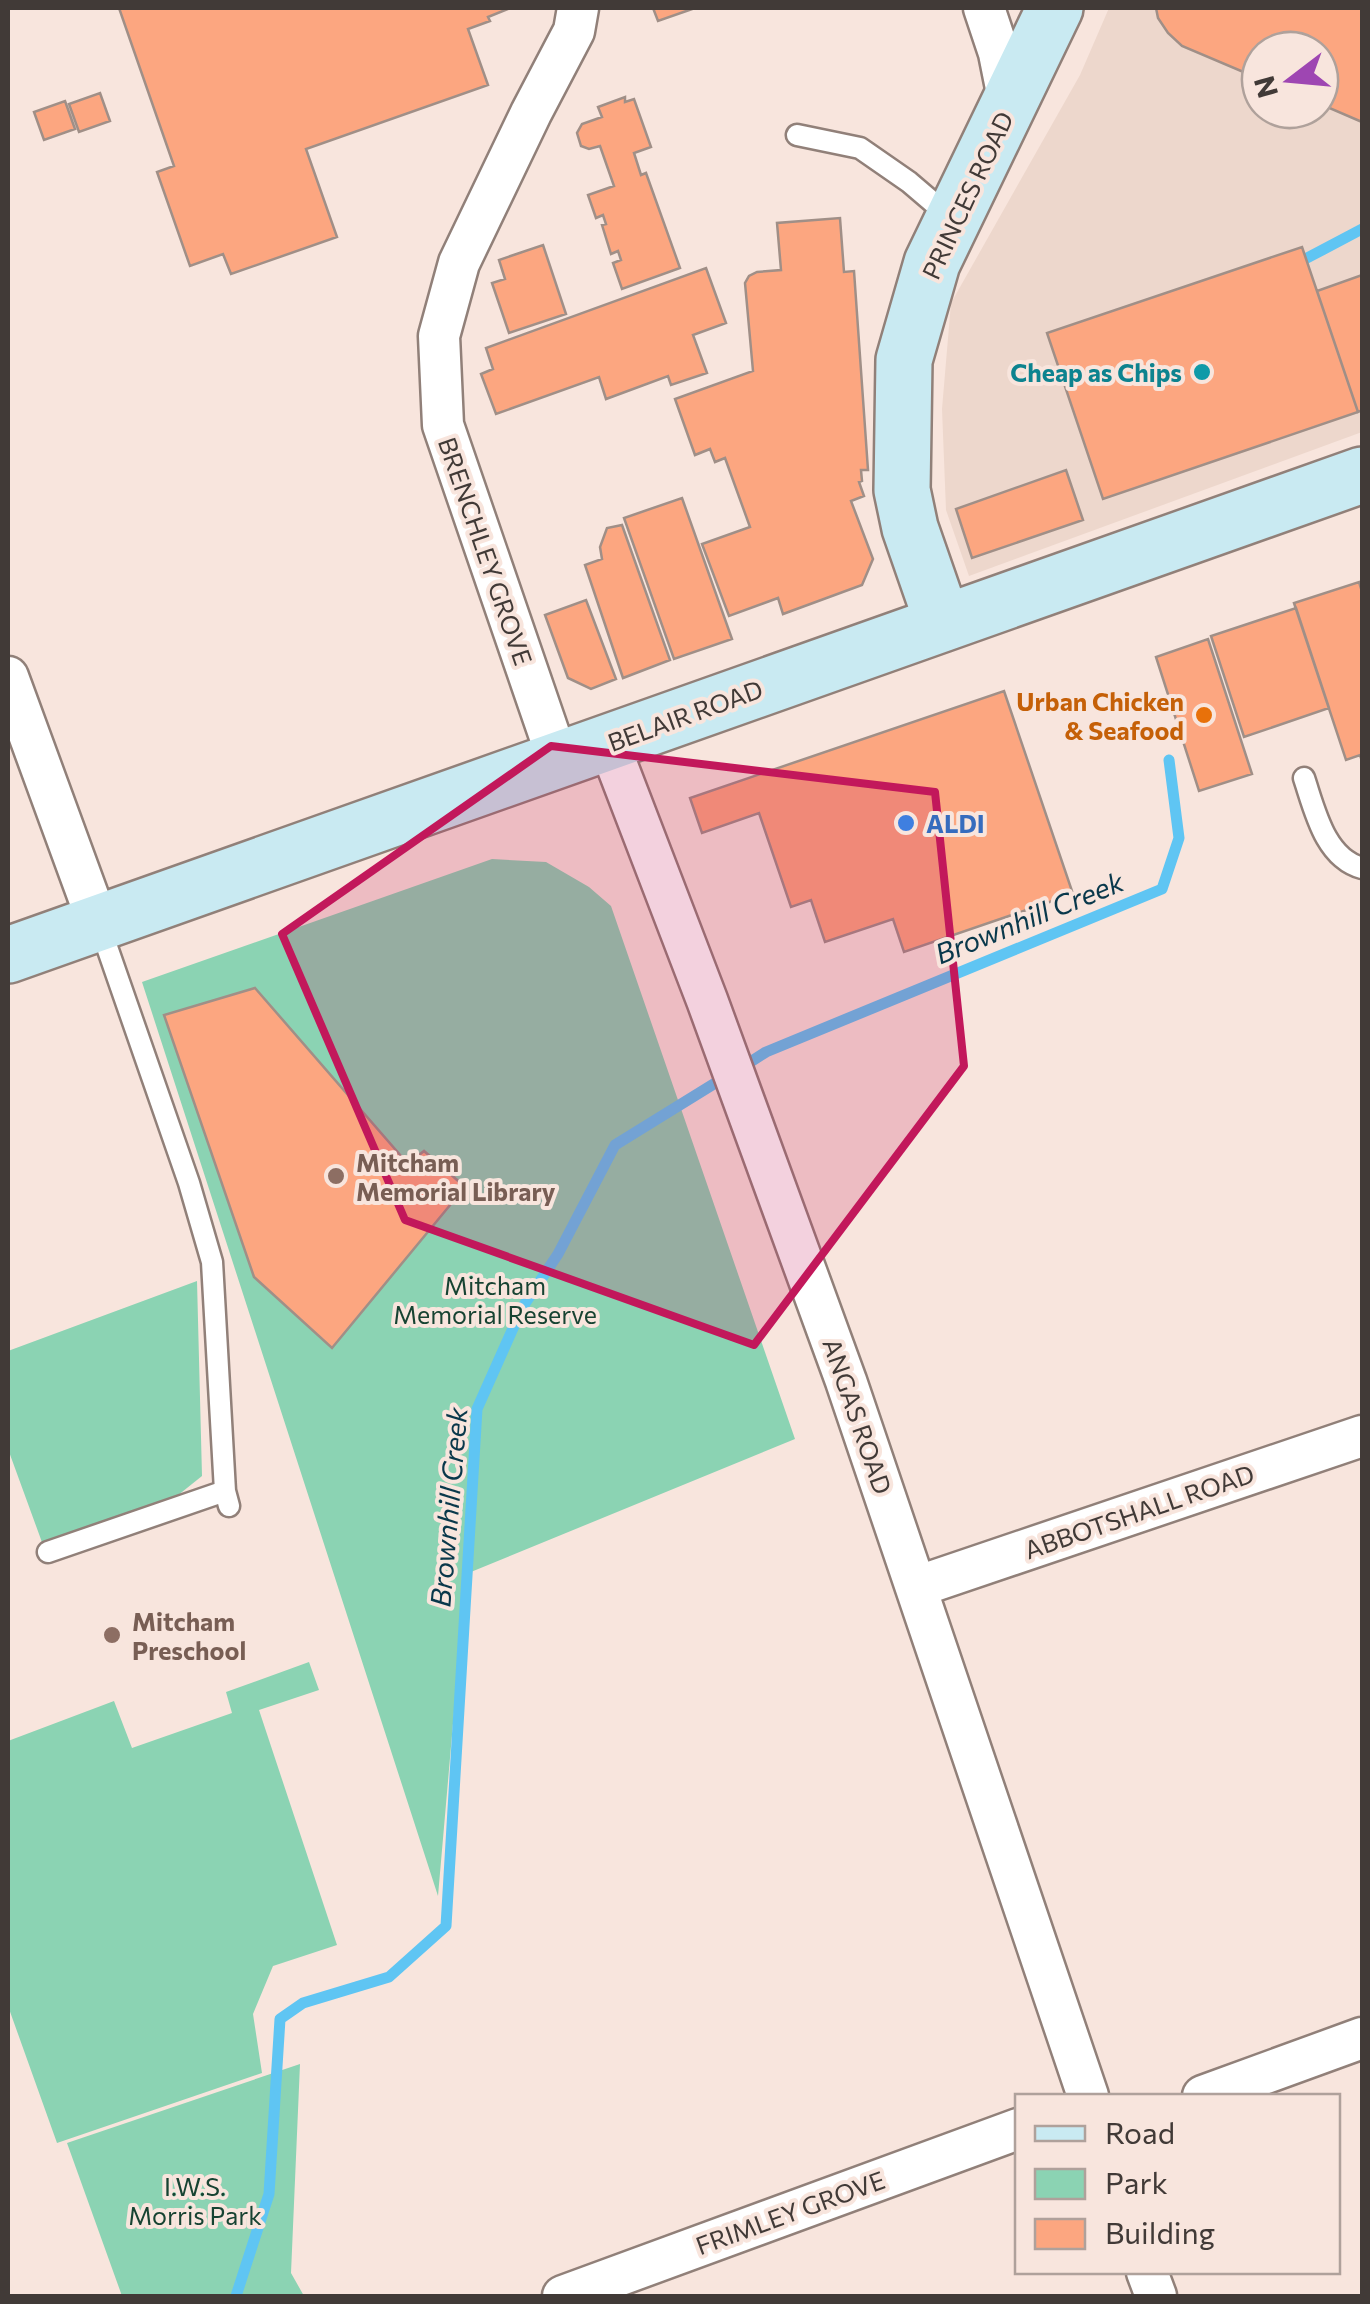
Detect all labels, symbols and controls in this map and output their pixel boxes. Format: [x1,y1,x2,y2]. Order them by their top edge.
north arrow [1240,30,1340,130]
text: N [1246,72,1284,102]
street label: PRINCES ROAD [915,106,1019,284]
place label: Cheap as Chips [1010,357,1182,387]
marker: Cheap as Chips [1191,361,1213,383]
street label: BRENCHLEY GROVE [433,433,539,669]
street label: BELAIR ROAD [603,673,767,757]
place label: Urban Chicken & Seafood [1016,686,1184,745]
marker: Urban Chicken & Seafood [1193,704,1215,726]
place label: ALDI [926,808,985,838]
marker: ALDI [895,812,917,834]
water label: Brownhill Creek [930,863,1129,970]
place label: Mitcham Memorial Library [356,1147,556,1206]
marker: Mitcham Memorial Library [325,1165,347,1187]
park label: Mitcham Memorial Reserve [393,1270,597,1329]
street label: ANGAS ROAD [817,1334,899,1498]
water label: Brownhill Creek [422,1405,474,1608]
street label: ABBOTSHALL ROAD [1020,1458,1258,1564]
place label: Mitcham Preschool [132,1606,246,1665]
marker: Mitcham Preschool [101,1624,123,1646]
legend [1015,2094,1340,2274]
text: Road [1105,2113,1175,2150]
text: Park [1105,2163,1168,2200]
street label: FRIMLEY GROVE [691,2164,889,2260]
park label: I.W.S. Morris Park [128,2171,262,2230]
text: Building [1105,2213,1215,2250]

